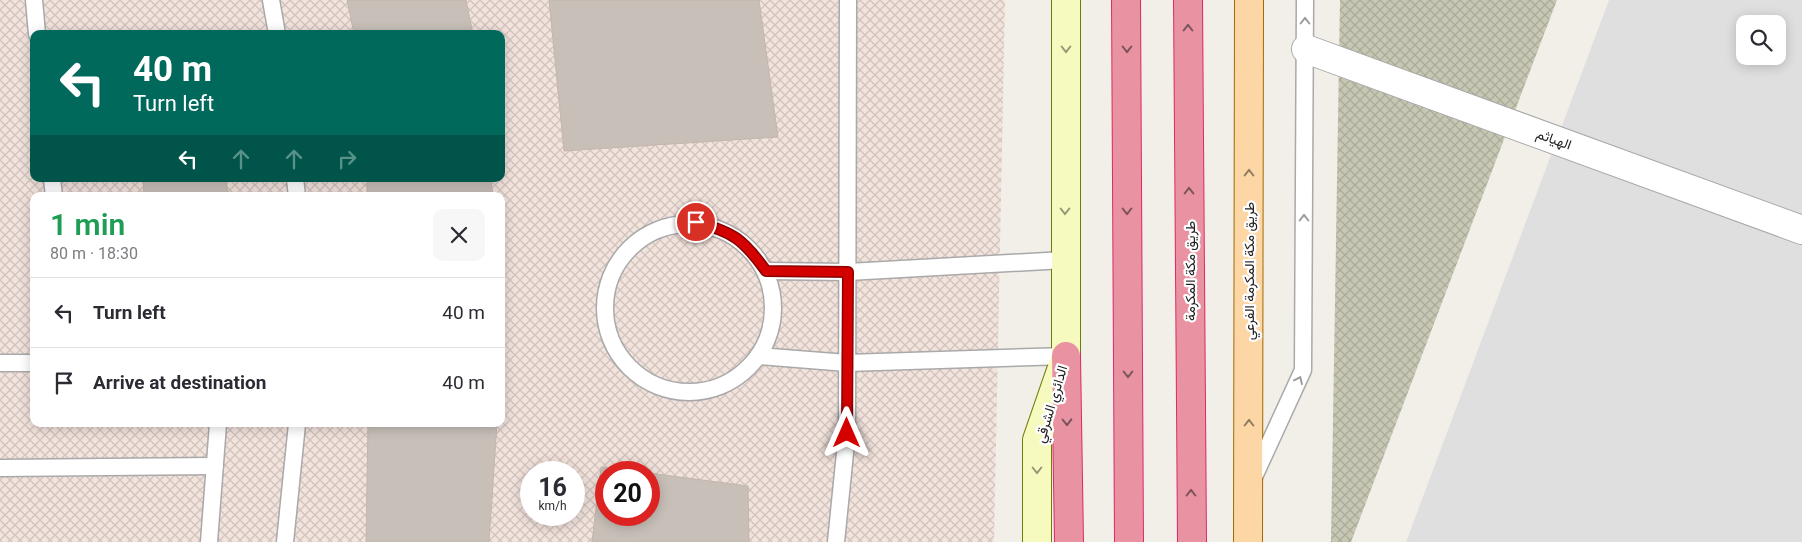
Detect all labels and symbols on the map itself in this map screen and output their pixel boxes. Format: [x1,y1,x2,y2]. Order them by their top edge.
one-way arrow [1300,17,1310,24]
one-way arrow [1183,24,1193,32]
one-way arrow [1061,45,1071,53]
one-way arrow [1121,45,1132,53]
street label: الهياثم [1534,125,1574,154]
one-way arrow [1244,169,1254,177]
one-way arrow [1184,187,1194,194]
pin [675,201,717,243]
street label: طريق مكة المكرمة الفرعي [1241,202,1261,340]
one-way arrow [1060,208,1070,215]
one-way arrow [1122,208,1132,215]
one-way arrow [1299,214,1309,222]
street label: طريق مكة المكرمة [1182,221,1199,321]
street label: الدائري الشرقي [1032,363,1074,446]
one-way arrow [1123,370,1133,378]
one-way arrow [1292,376,1303,385]
position arrow [820,406,872,458]
one-way arrow [1062,418,1072,426]
one-way arrow [1244,419,1254,427]
speed limit sign: 20 [595,461,660,526]
one-way arrow [1032,466,1042,474]
one-way arrow [1186,489,1196,497]

